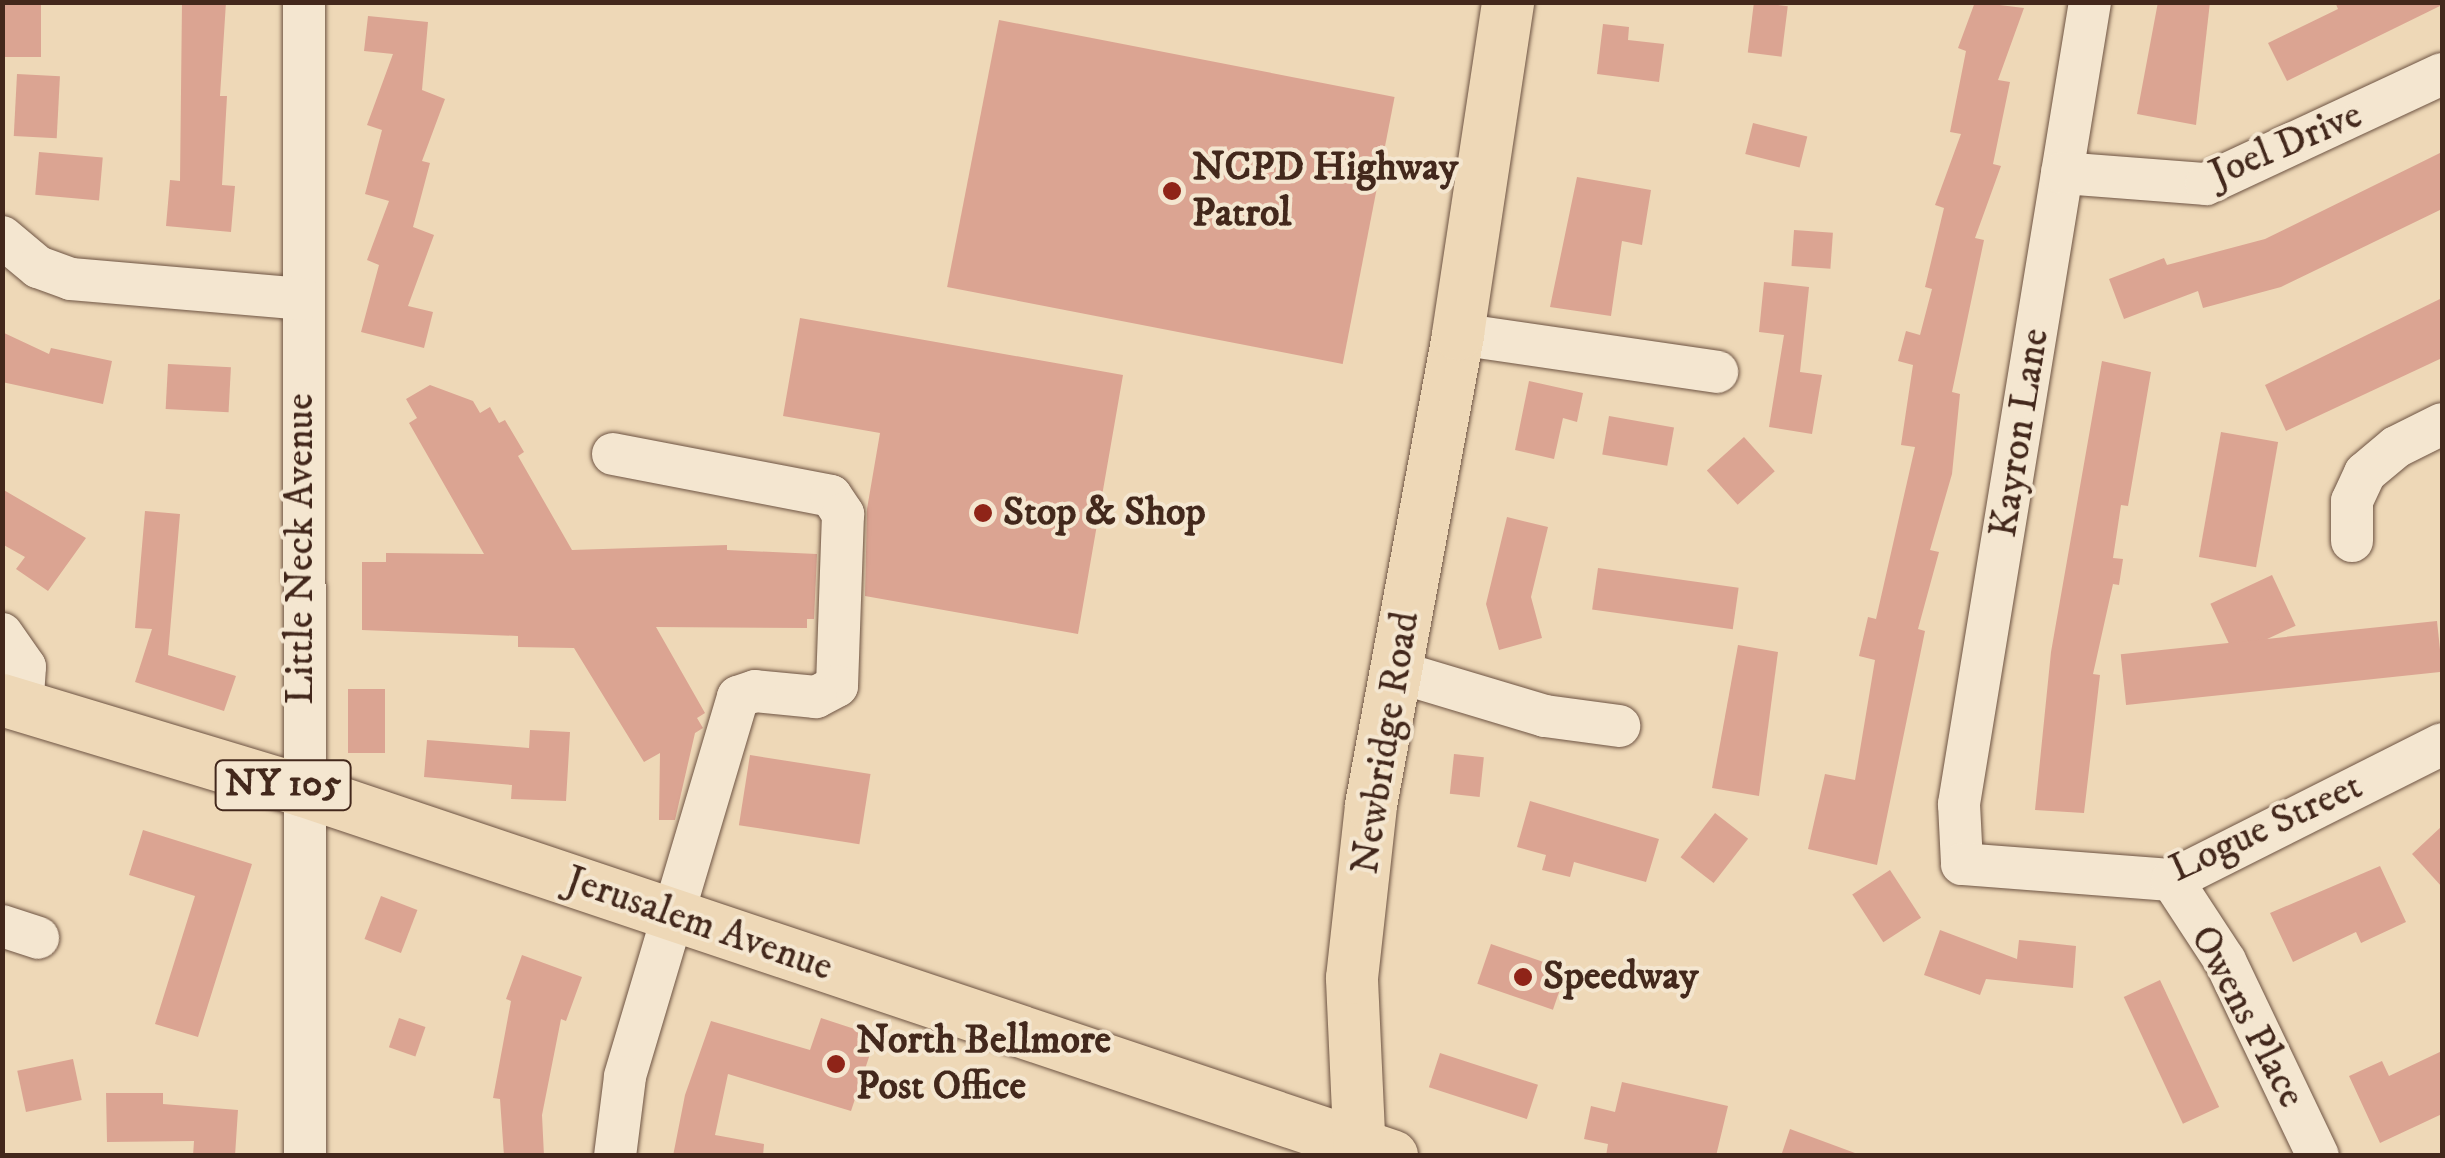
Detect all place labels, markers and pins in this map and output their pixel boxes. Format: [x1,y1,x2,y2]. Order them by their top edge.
place label: NCPD Highway Patrol [1192,144,1458,238]
marker: NCPD Highway Patrol [1161,180,1183,202]
place label: Stop & Shop [1003,489,1206,537]
marker: Stop & Shop [972,502,994,524]
place label: Speedway [1543,953,1698,1001]
marker: Speedway [1512,966,1534,988]
place label: North Bellmore Post Office [856,1017,1111,1111]
marker: North Bellmore Post Office [825,1053,847,1075]

